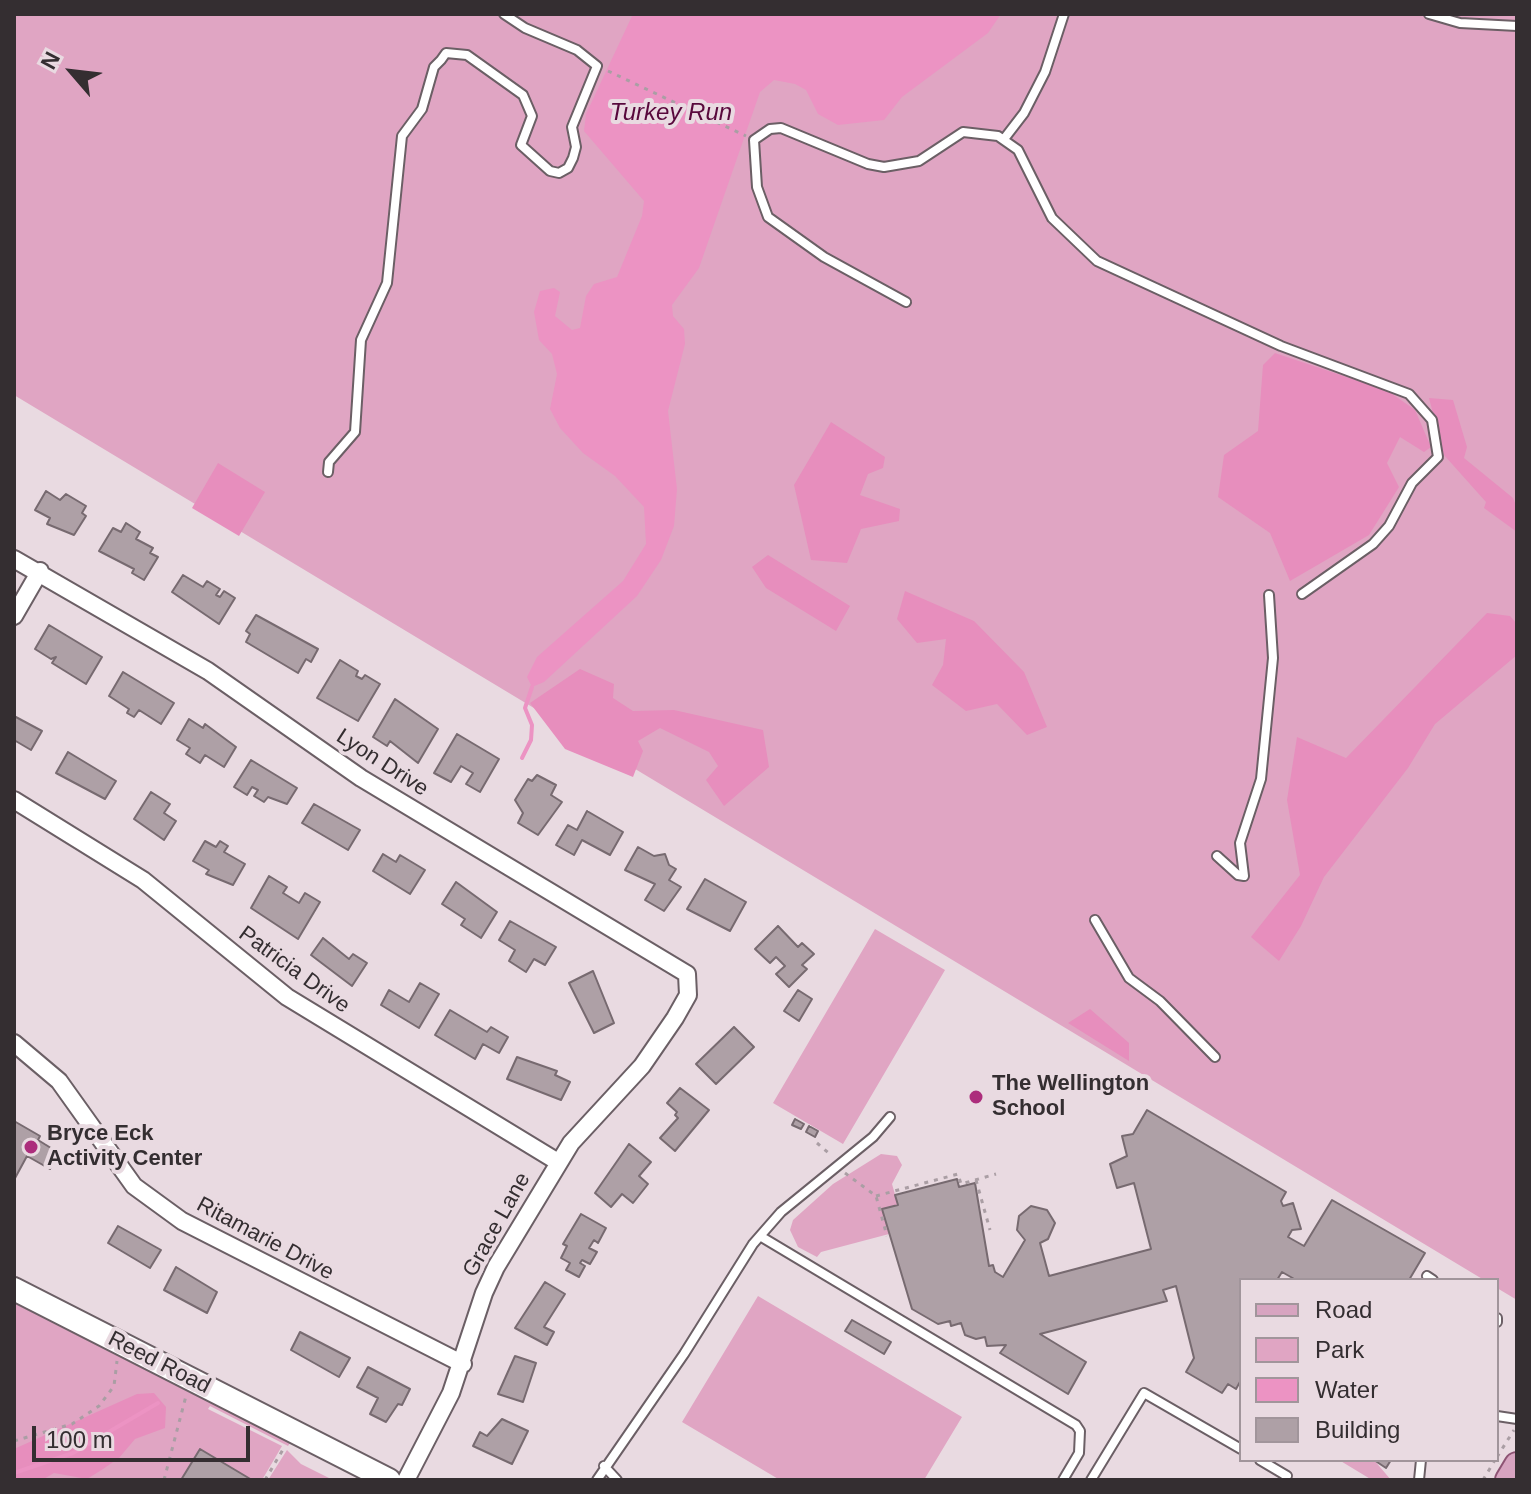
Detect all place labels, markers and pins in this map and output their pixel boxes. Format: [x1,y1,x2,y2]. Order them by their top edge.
place label: The Wellington School [992,1071,1149,1122]
marker: The Wellington School [967,1088,985,1106]
place label: Bryce Eck Activity Center [47,1121,202,1172]
marker: Bryce Eck Activity Center [22,1138,40,1156]

